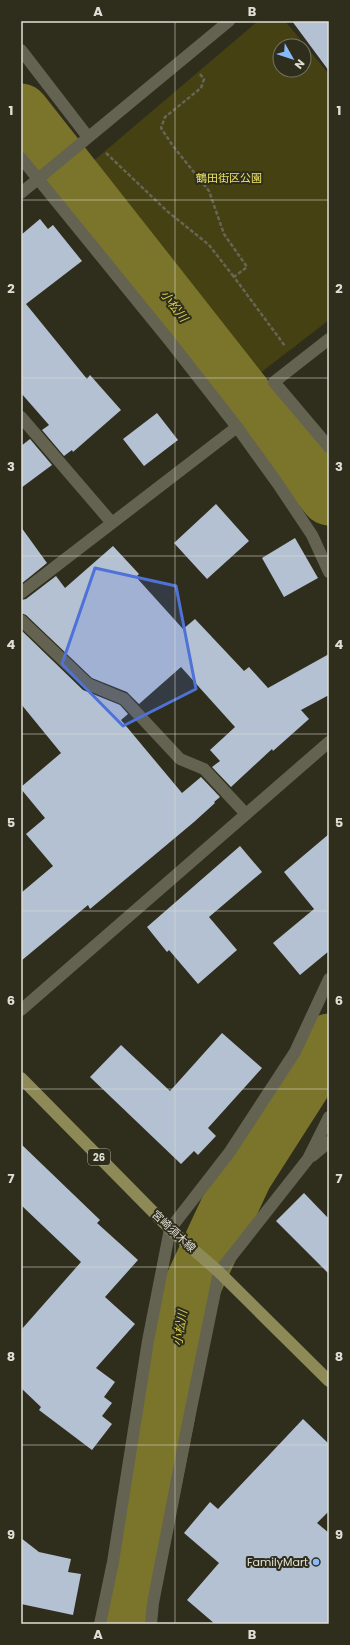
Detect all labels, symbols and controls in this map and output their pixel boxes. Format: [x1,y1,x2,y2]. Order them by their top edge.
text: A [93,2,103,21]
text: B [248,2,257,21]
north arrow [272,38,312,78]
text: N [291,56,309,73]
text: 1 [9,101,13,120]
text: 1 [337,101,341,120]
park label: 鶴田街区公園 [196,170,262,186]
text: 2 [7,279,15,298]
text: 2 [335,279,343,298]
water label: 小松川 [157,286,193,327]
text: 3 [7,457,15,476]
text: 3 [335,457,343,476]
text: 4 [7,635,16,654]
text: 4 [335,635,344,654]
text: 5 [7,813,15,832]
text: 5 [335,813,343,832]
text: 6 [7,991,15,1010]
text: 6 [335,991,343,1010]
road number: 26 [88,1149,110,1165]
text: 7 [8,1169,15,1188]
text: 7 [336,1169,343,1188]
street label: 宮崎須木線 [148,1206,200,1256]
water label: 小松川 [168,1307,191,1347]
text: 8 [7,1347,15,1366]
text: 8 [335,1347,343,1366]
text: 9 [7,1525,15,1544]
text: 9 [335,1525,343,1544]
place label: FamilyMart [247,1554,308,1570]
marker: FamilyMart [311,1557,321,1567]
text: A [93,1625,103,1644]
text: B [248,1625,257,1644]

